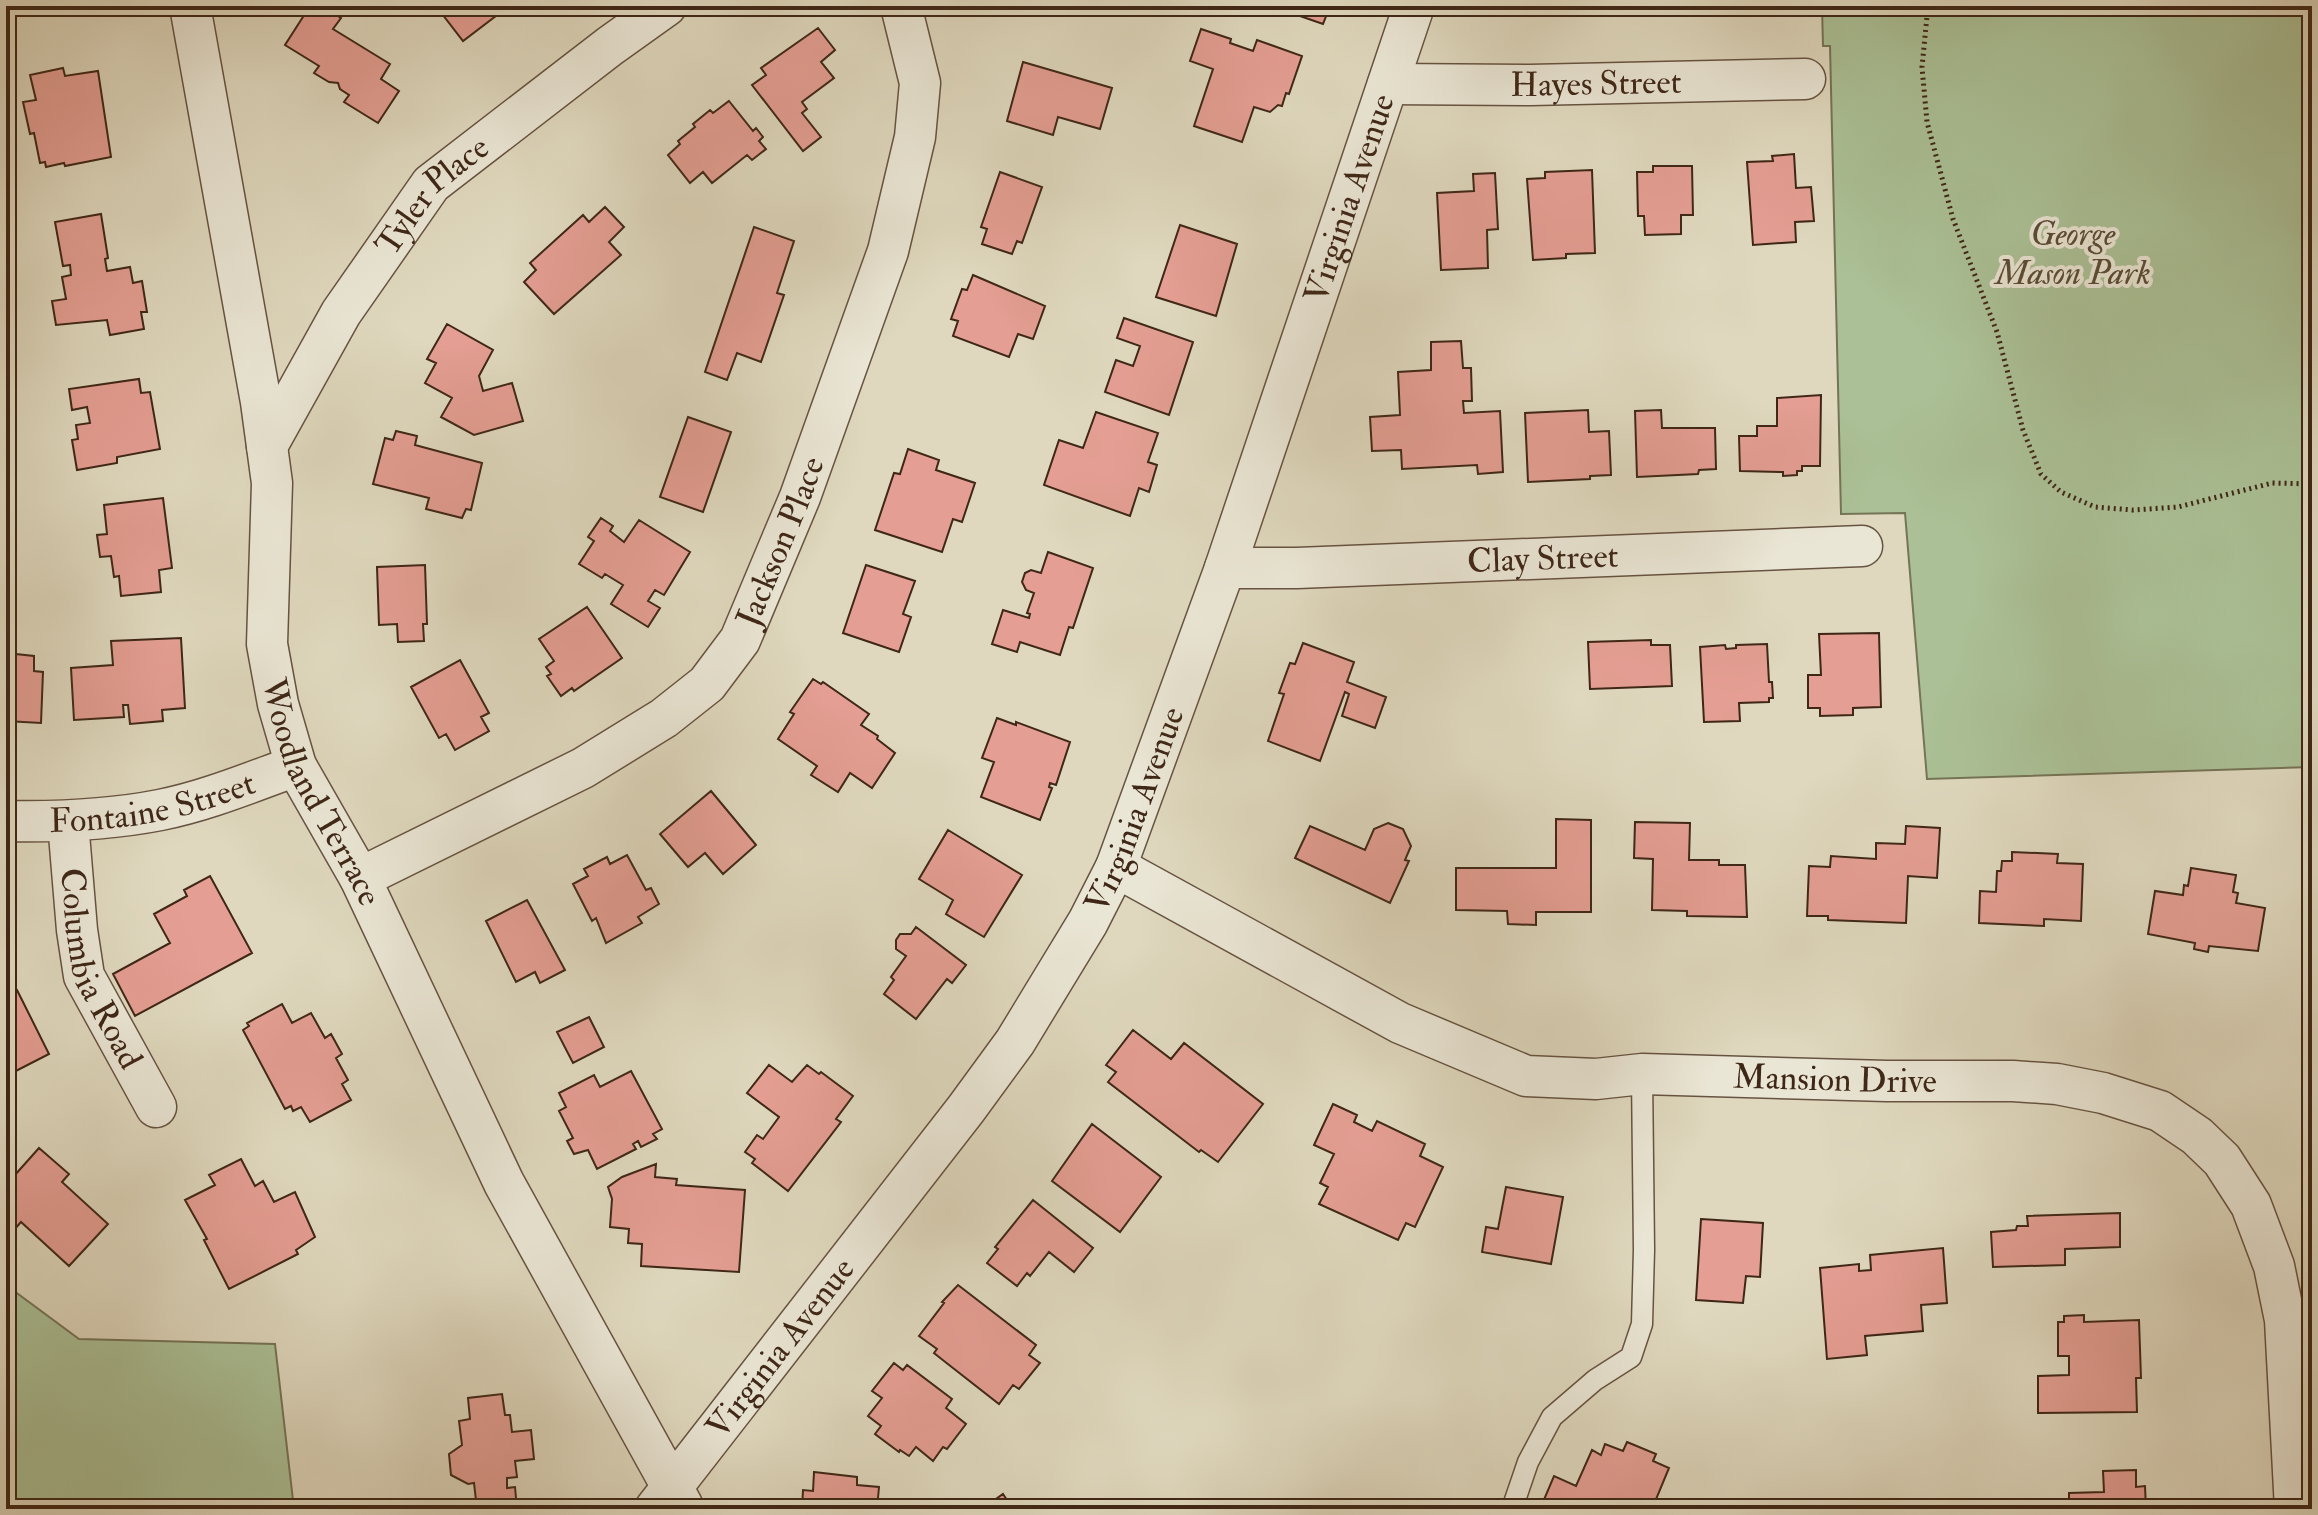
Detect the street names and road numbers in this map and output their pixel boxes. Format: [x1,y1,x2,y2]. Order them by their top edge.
street label: Hayes Street [1510,60,1682,107]
street label: Virginia Avenue [1294,88,1404,308]
street label: Tyler Place [366,126,498,264]
street label: Jackson Place [726,451,834,634]
street label: Clay Street [1466,534,1619,583]
street label: Woodland Terrace [252,674,391,913]
street label: Virginia Avenue [1075,701,1194,920]
street label: Fontaine Street [49,761,261,843]
street label: Columbia Road [50,866,152,1077]
street label: Mansion Drive [1732,1055,1937,1103]
street label: Virginia Avenue [696,1249,864,1447]

